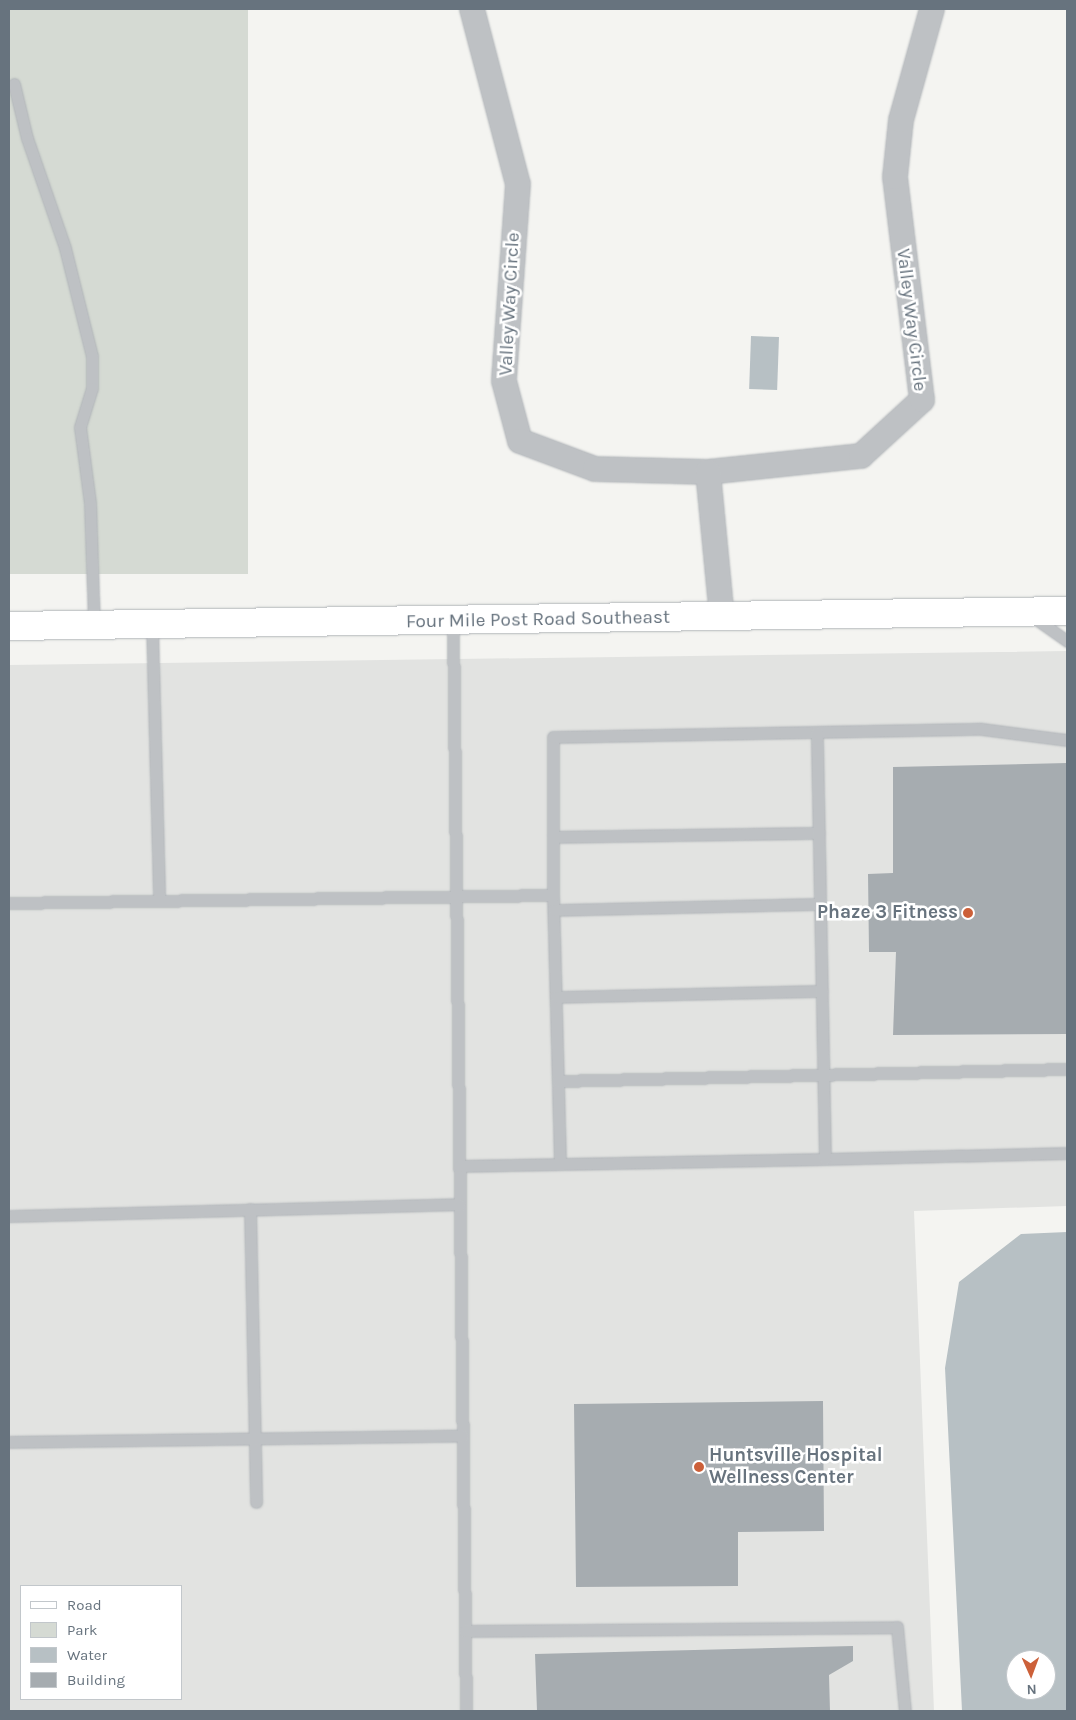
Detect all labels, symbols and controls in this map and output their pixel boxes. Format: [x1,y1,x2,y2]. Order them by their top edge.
street label: Valley Way Circle [495,232,525,376]
street label: Valley Way Circle [891,247,931,393]
street label: Four Mile Post Road Southeast [406,606,670,634]
place label: Phaze 3 Fitness [817,902,958,924]
marker: Phaze 3 Fitness [962,907,974,919]
place label: Huntsville Hospital Wellness Center [709,1445,883,1489]
marker: Huntsville Hospital Wellness Center [693,1461,705,1473]
legend [20,1585,182,1700]
text: Road [67,1596,102,1614]
text: Park [67,1621,97,1639]
text: Water [67,1646,107,1664]
north arrow [1006,1650,1056,1700]
text: Building [67,1671,125,1689]
text: N [1026,1681,1037,1698]

